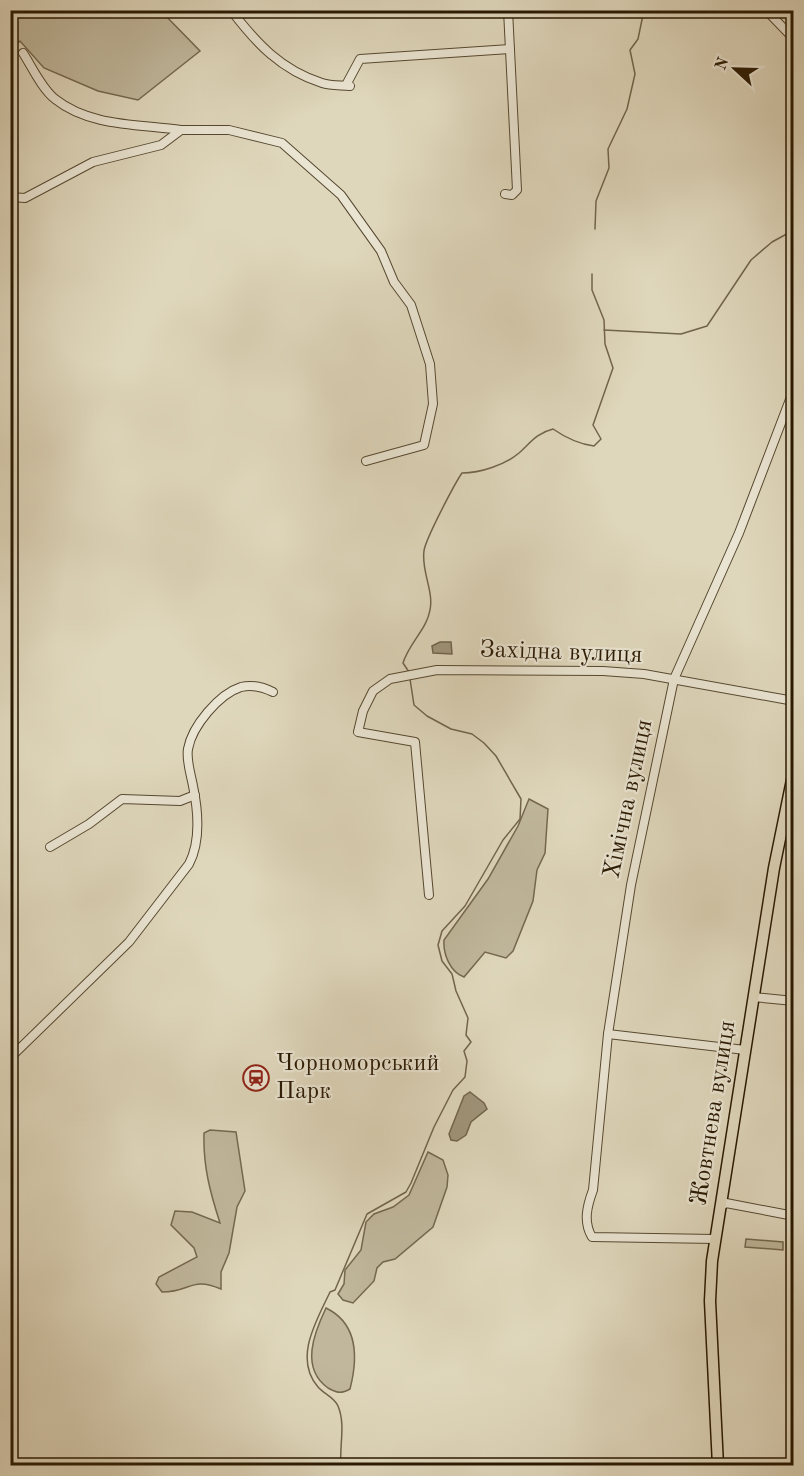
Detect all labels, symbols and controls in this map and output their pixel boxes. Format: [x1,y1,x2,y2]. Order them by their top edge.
north arrow [705,39,765,99]
text: N [713,55,733,73]
street label: Західна вулиця [479,638,643,668]
street label: Хімічна вулиця [600,717,658,881]
street label: Жовтнева вулиця [688,1019,740,1207]
place label: Чорноморський Парк [276,1052,439,1104]
station icon: Чорноморський Парк [241,1063,271,1093]

